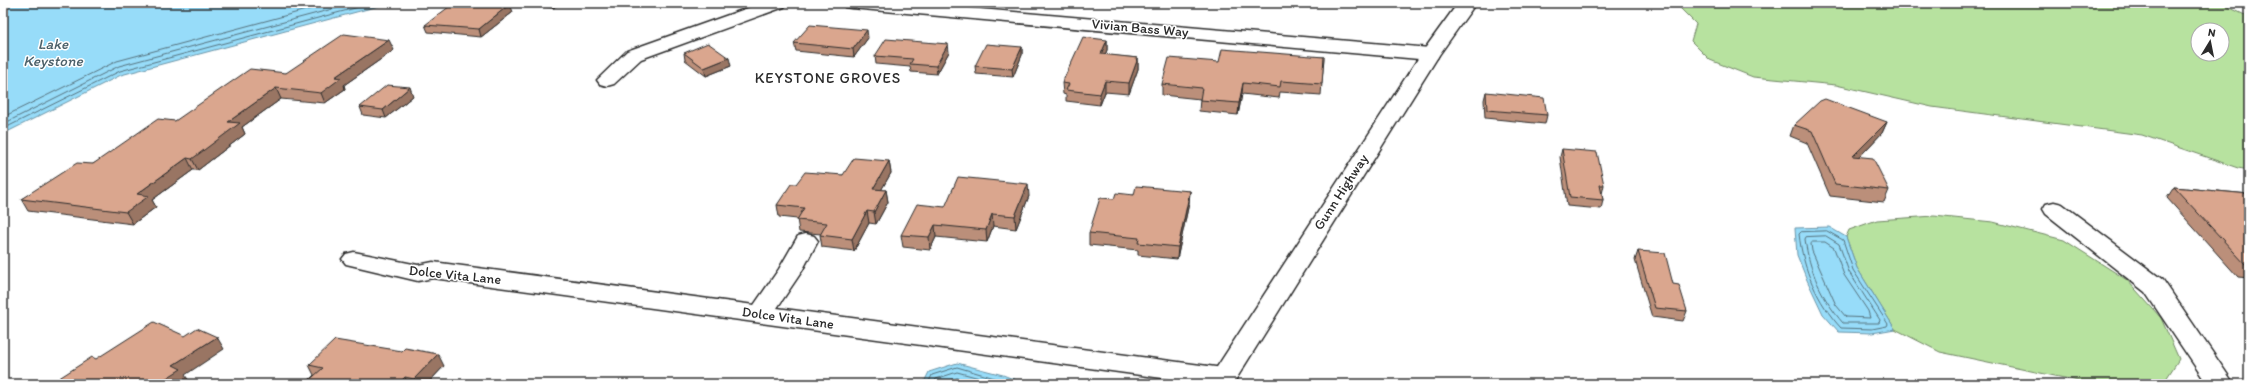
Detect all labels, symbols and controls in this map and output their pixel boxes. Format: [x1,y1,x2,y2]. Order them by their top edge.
street label: Vivian Bass Way [1091,15,1190,41]
north arrow [2190,22,2230,62]
text: N [2207,26,2216,40]
water label: Lake Keystone [23,35,83,70]
district label: KEYSTONE GROVES [755,69,901,87]
street label: Gunn Highway [1310,150,1372,233]
street label: Dolce Vita Lane [408,262,502,288]
street label: Dolce Vita Lane [741,303,835,333]

